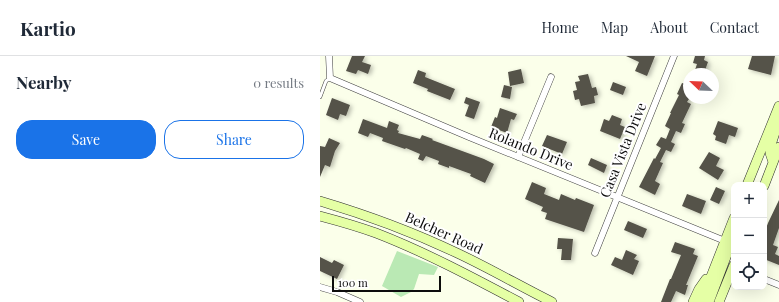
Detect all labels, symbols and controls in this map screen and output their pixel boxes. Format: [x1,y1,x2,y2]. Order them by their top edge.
text: Kartio [20,15,76,41]
text: Home [541,18,579,37]
text: Map [601,18,628,37]
text: About [650,18,688,37]
text: Contact [710,18,759,37]
north arrow [683,68,719,104]
text: Nearby [16,71,71,93]
text: 0 results [253,74,304,91]
street label: Casa Vista Drive [595,99,650,200]
button: Save [16,120,156,159]
button: Share [164,120,304,159]
street label: Rolando Drive [486,123,576,174]
map controls [731,182,767,290]
button: + [731,182,767,218]
street label: Belcher Road [402,207,486,258]
button: − [731,218,767,254]
button: locate [731,254,767,290]
scale bar [332,274,441,293]
text: 100 m [338,275,368,290]

